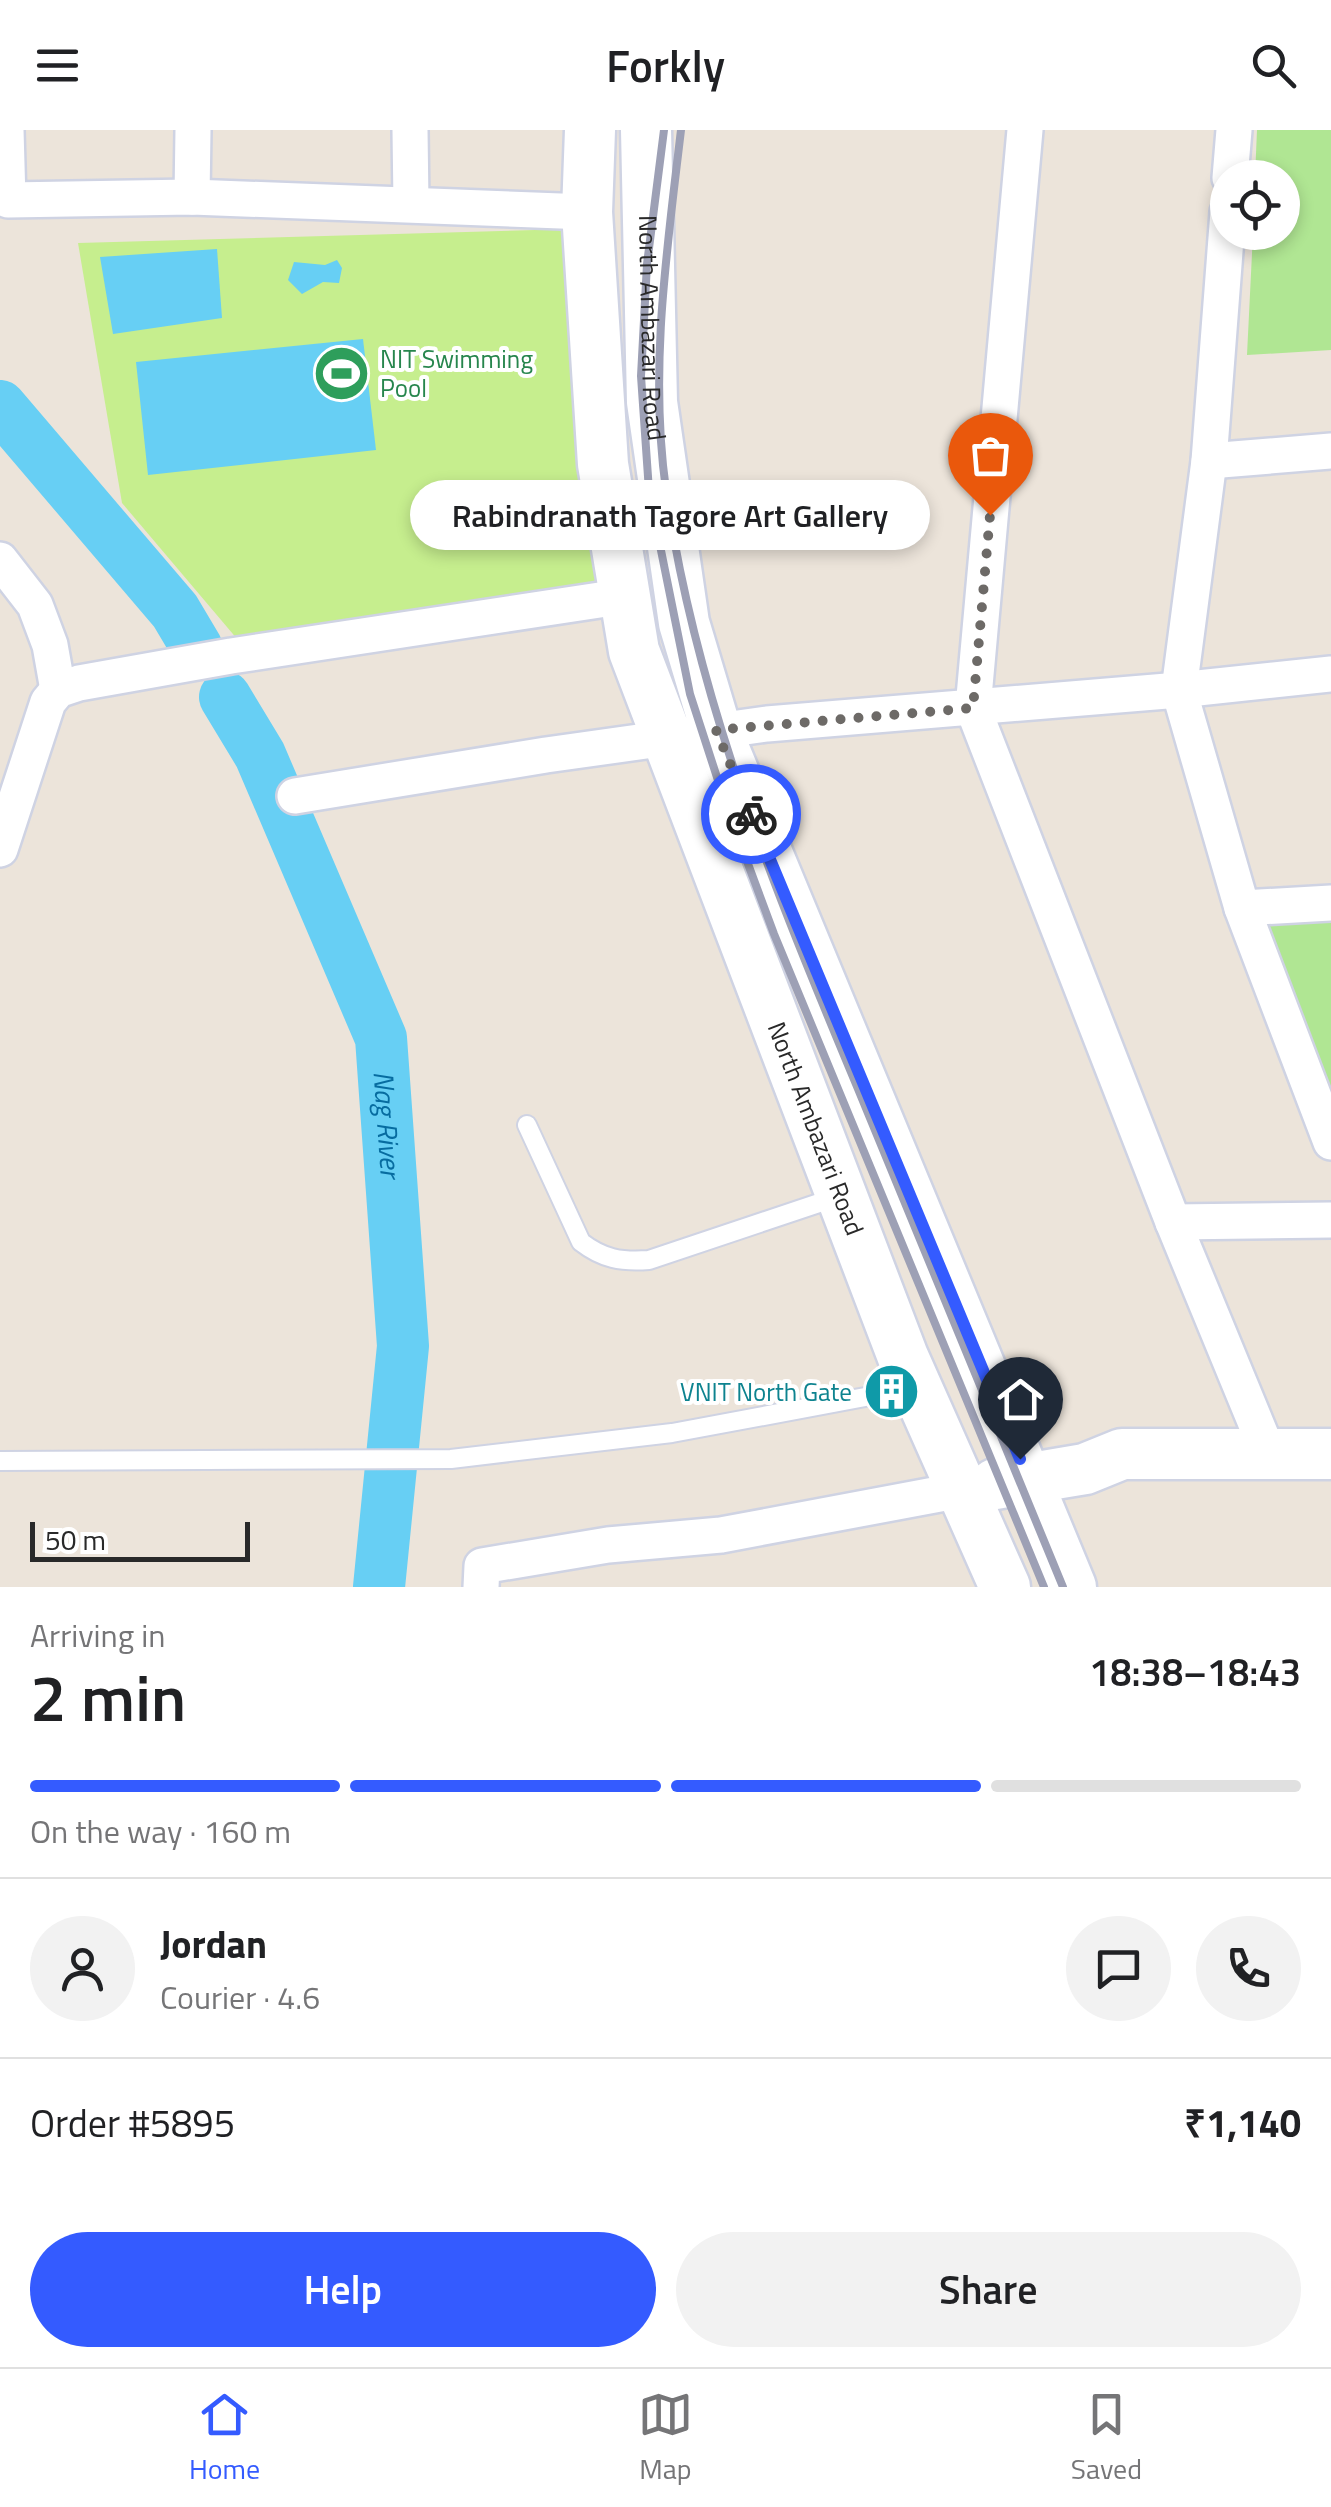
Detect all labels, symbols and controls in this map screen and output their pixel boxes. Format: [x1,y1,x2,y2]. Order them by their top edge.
text: Forkly [606,31,725,99]
icon: menu [30,38,85,93]
icon: search [1246,38,1301,93]
map controls [1210,160,1300,250]
button: locate [1210,160,1300,250]
street label: North Ambazari Road [629,215,676,443]
place label: NIT Swimming Pool [380,340,533,407]
sports icon: NIT Swimming Pool [311,343,371,403]
pin [948,413,1033,516]
icon: bag [963,428,1018,483]
callout: Rabindranath Tagore Art Gallery [410,480,930,550]
text: Rabindranath Tagore Art Gallery [452,491,888,539]
courier [701,764,801,864]
icon: bike [724,787,779,842]
street label: North Ambazari Road [758,1016,874,1241]
water label: Nag River [362,1070,413,1182]
pin [978,1357,1063,1460]
building icon: VNIT North Gate [861,1362,921,1422]
icon: home [993,1372,1048,1427]
place label: VNIT North Gate [680,1373,852,1411]
scale bar [30,1517,250,1562]
text: 50 m [45,1518,106,1561]
text: Arriving in [30,1611,166,1659]
text: 18:38–18:43 [1089,1643,1301,1701]
text: 2 min [30,1647,186,1746]
text: On the way · 160 m [30,1807,291,1855]
text: Jordan [160,1915,267,1973]
button: person [30,1916,135,2021]
button: chat [1066,1916,1171,2021]
button: phone [1196,1916,1301,2021]
text: Courier · 4.6 [160,1973,320,2021]
text: Order #5895 [30,2094,235,2152]
text: ₹1,140 [1184,2094,1301,2152]
button: Help [30,2232,656,2347]
button: Share [676,2232,1301,2347]
tab: Home [189,2387,260,2490]
tab: Map [638,2387,693,2490]
tab: Saved [1071,2387,1142,2490]

